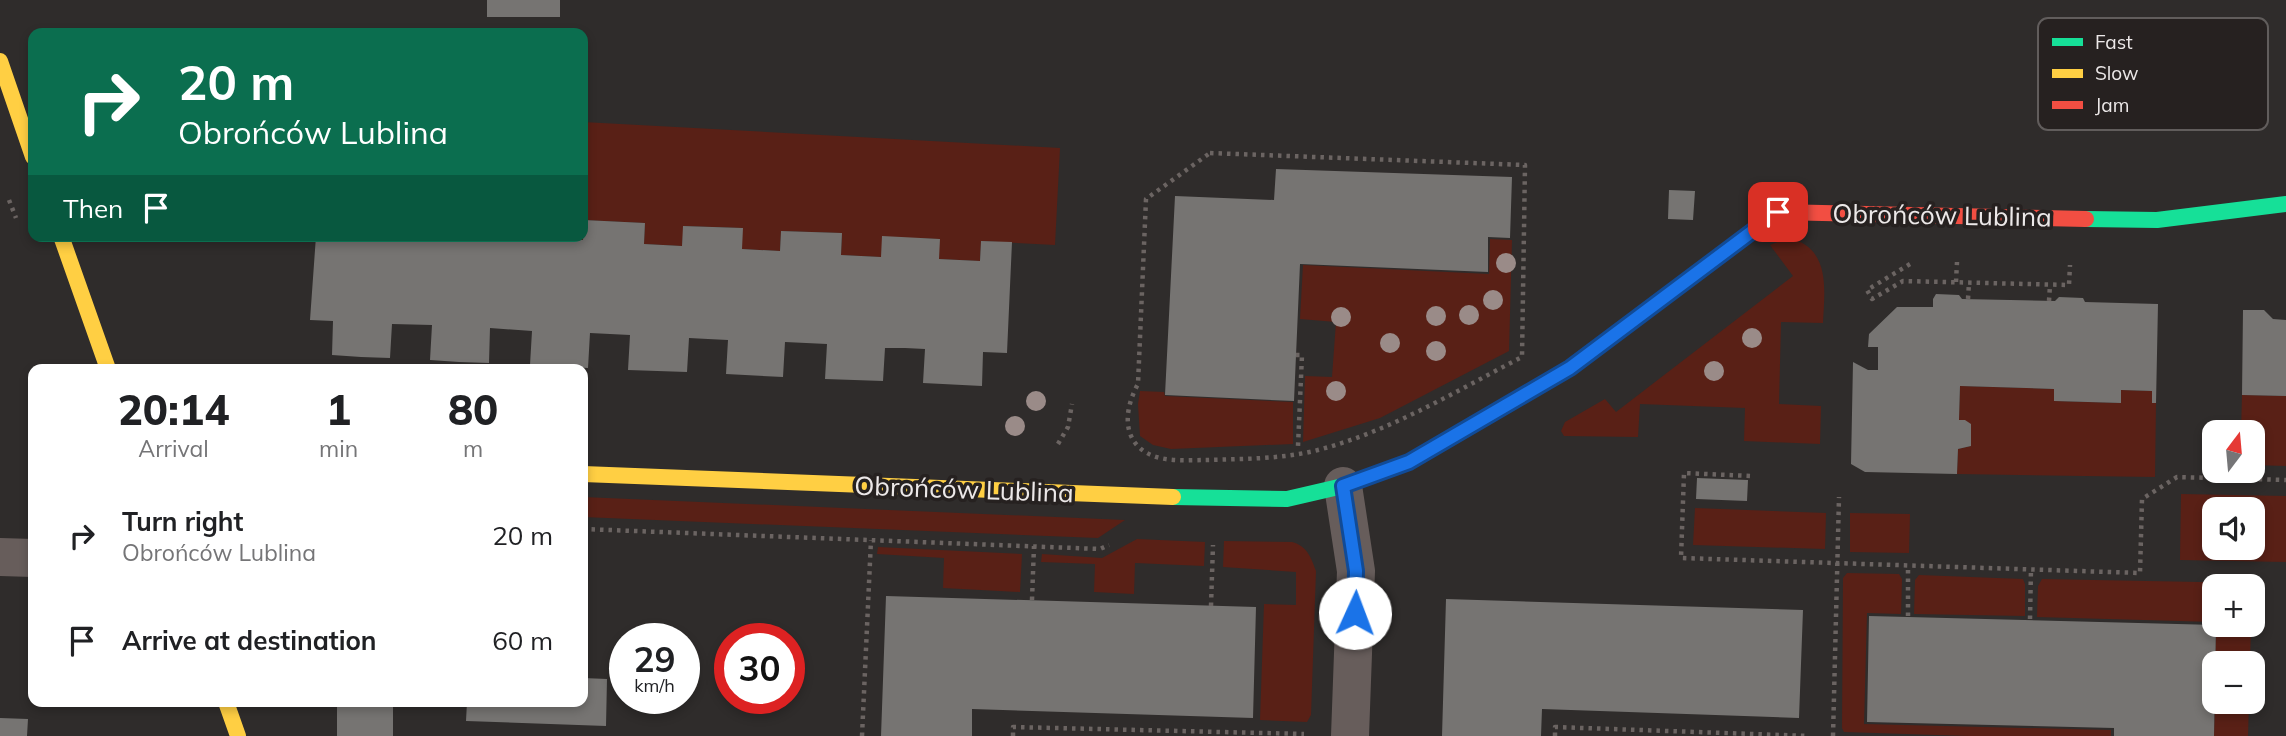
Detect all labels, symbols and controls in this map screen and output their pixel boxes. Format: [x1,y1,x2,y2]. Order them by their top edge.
legend [2038,18,2268,130]
text: Fast [2095,30,2133,54]
text: 20 m [178,51,294,112]
icon: right [63,56,154,147]
text: Slow [2095,61,2139,85]
text: Jam [2095,93,2129,117]
text: Obrońców Lublina [178,112,448,152]
pin [1748,182,1808,242]
icon: arrive [137,189,175,227]
text: Then [63,192,123,225]
icon: arrive [1759,193,1797,231]
street label: Obrońców Lublina [1832,197,2052,233]
text: 20:14 [118,383,229,436]
text: 1 [326,383,351,436]
text: 80 [448,383,498,436]
north arrow [2202,420,2264,483]
map controls [2202,420,2265,714]
text: Arrival [138,434,209,463]
text: min [319,434,358,463]
text: m [463,434,483,463]
street label: Obrońców Lublina [854,469,1074,509]
button: sound [2202,497,2265,560]
text: Turn right [122,505,243,538]
icon: right [63,517,101,555]
text: 20 m [492,519,553,552]
text: Obrońców Lublina [122,538,316,567]
button: + [2202,574,2265,637]
position arrow [1318,576,1392,650]
icon: arrive [63,622,101,660]
speed limit sign: 30 [714,623,805,714]
text: Arrive at destination [122,624,377,657]
text: 60 m [492,624,553,657]
text: 29 [633,637,676,681]
button: − [2202,651,2265,714]
text: km/h [634,674,675,697]

